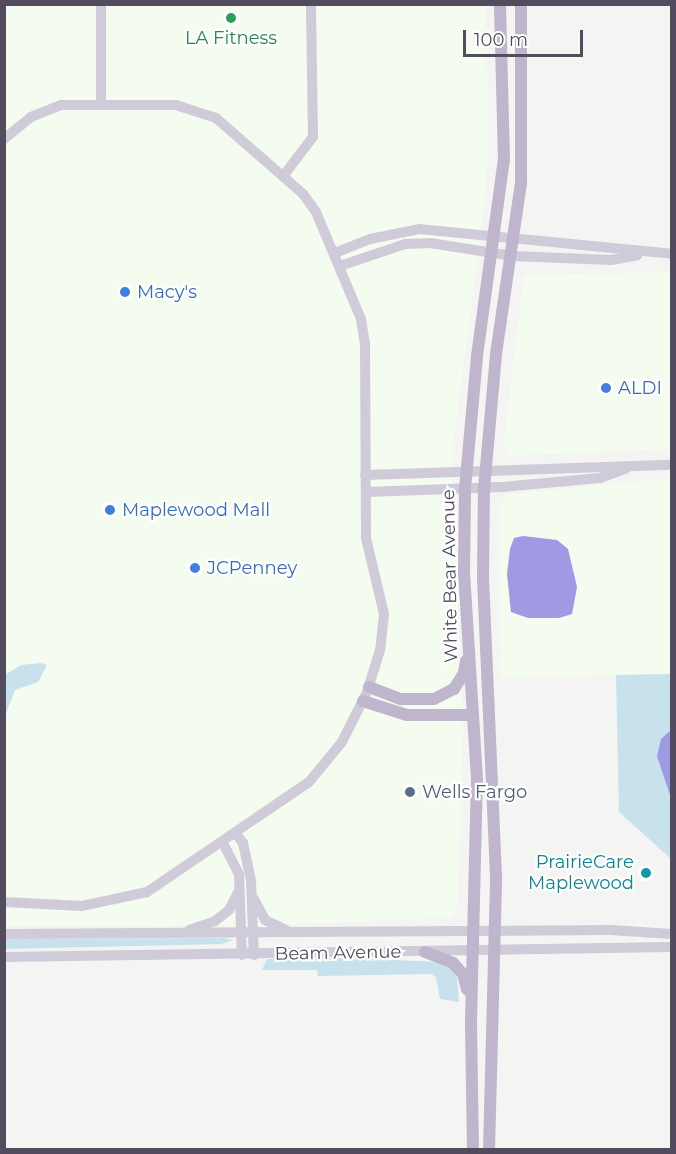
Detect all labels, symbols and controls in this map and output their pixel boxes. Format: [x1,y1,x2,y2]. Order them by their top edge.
marker: LA Fitness [224,11,238,25]
scale bar [466,18,586,56]
place label: LA Fitness [185,27,277,49]
text: 100 m [474,29,528,51]
place label: Macy's [137,281,197,303]
marker: Macy's [118,285,132,299]
place label: ALDI [618,377,662,399]
marker: ALDI [599,381,613,395]
street label: White Bear Avenue [438,489,462,663]
place label: Maplewood Mall [122,499,270,521]
marker: Maplewood Mall [103,503,117,517]
place label: JCPenney [207,557,297,579]
marker: JCPenney [188,561,202,575]
place label: Wells Fargo [422,781,527,803]
marker: Wells Fargo [403,785,417,799]
place label: PrairieCare Maplewood [528,852,634,894]
marker: PrairieCare Maplewood [639,866,653,880]
street label: Beam Avenue [275,941,401,965]

